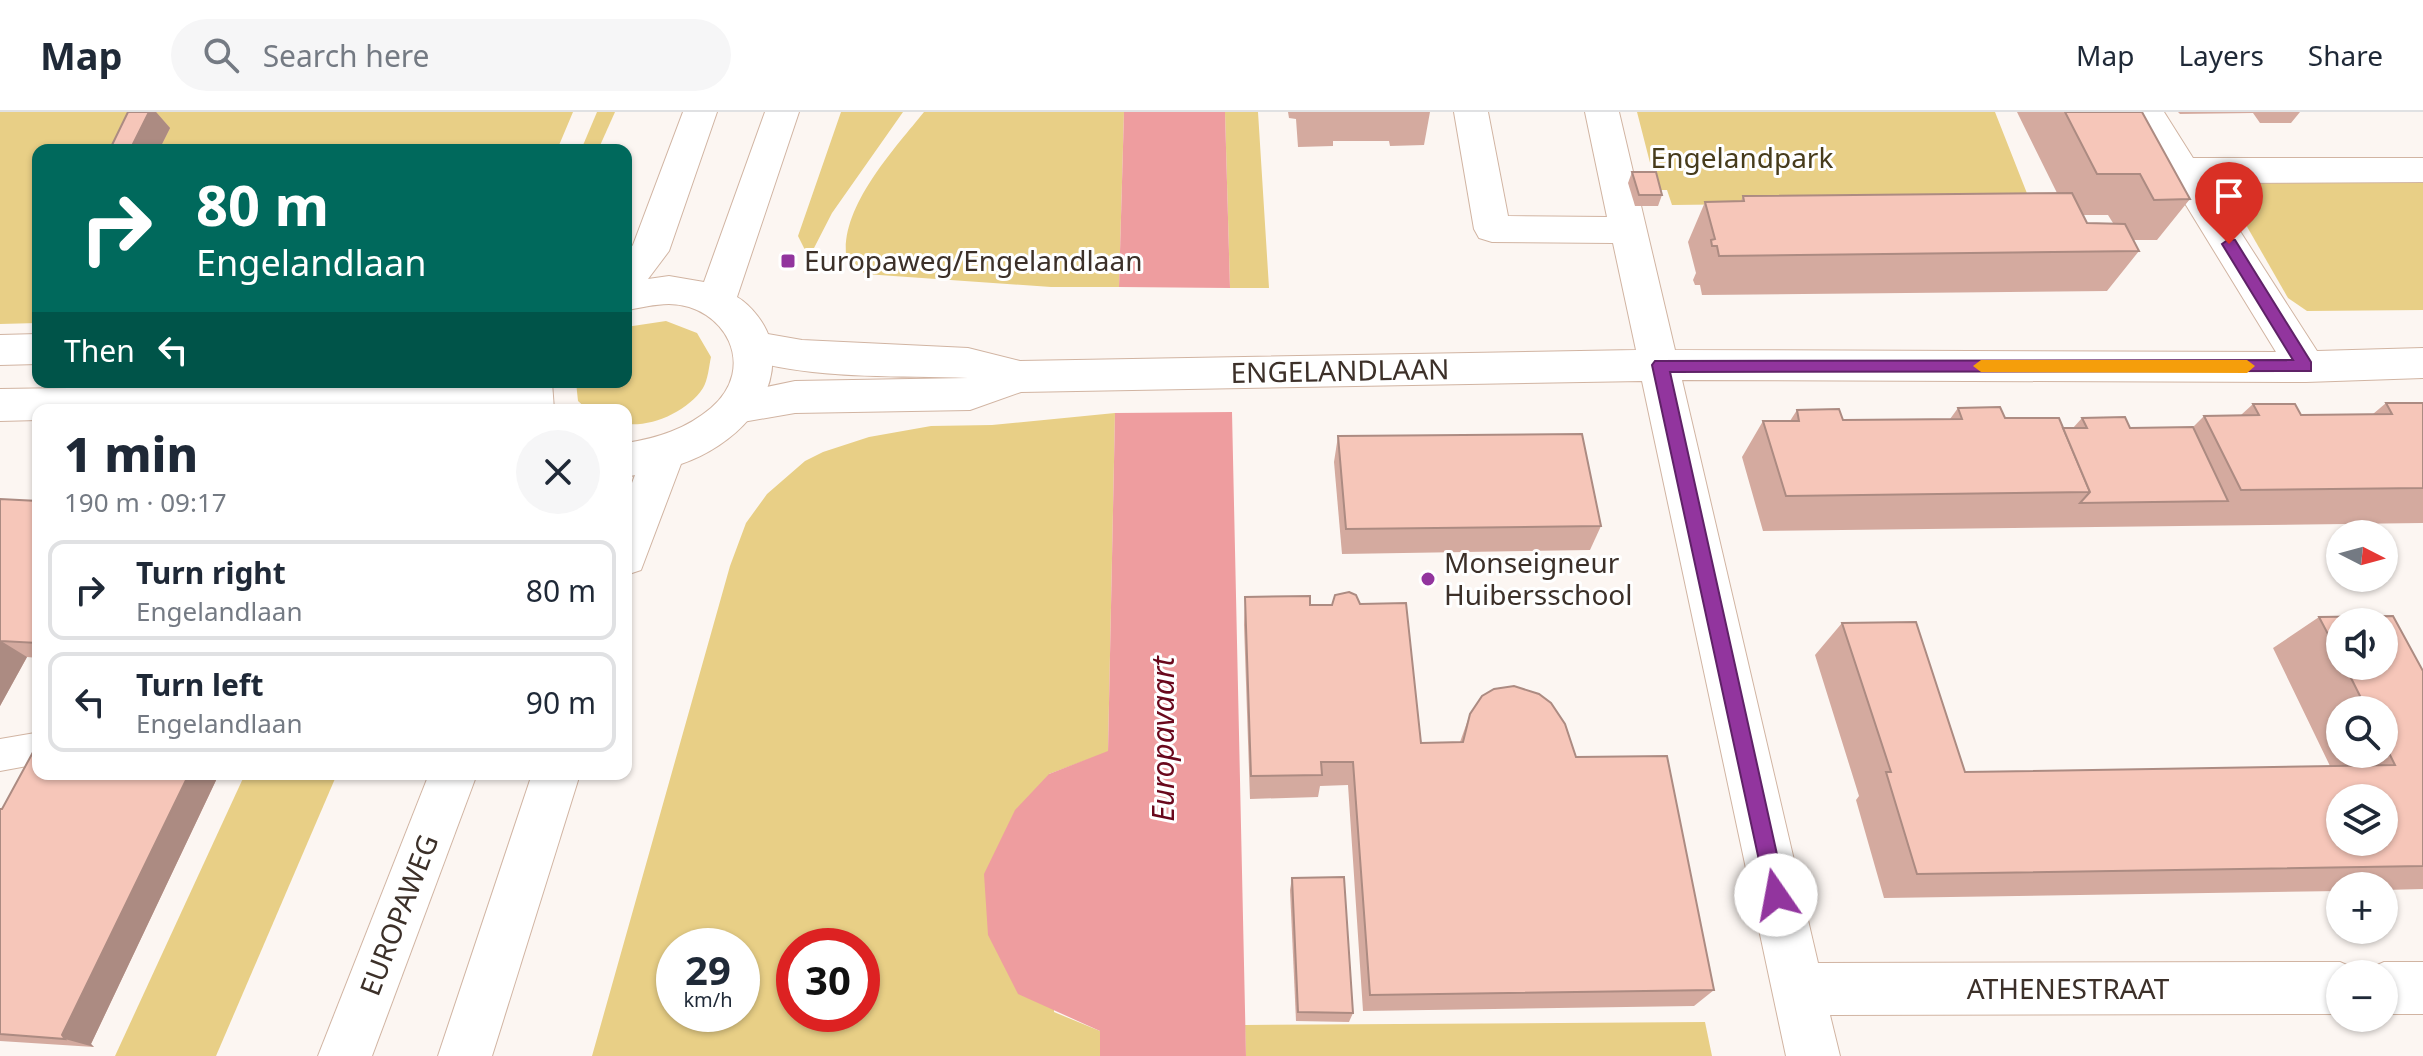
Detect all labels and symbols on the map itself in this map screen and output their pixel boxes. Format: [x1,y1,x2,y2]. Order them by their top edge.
park label: Engelandpark [1651,138,1833,176]
pin [2195,162,2263,244]
place label: Europaweg/Engelandlaan [804,241,1142,279]
marker: Europaweg/Engelandlaan [779,252,797,270]
street label: ENGELANDLAAN [1230,349,1450,391]
north arrow [2326,520,2398,592]
place label: Monseigneur Huibersschool [1444,543,1633,613]
marker: Monseigneur Huibersschool [1419,570,1437,588]
water label: Europavaart [1142,655,1183,822]
street label: EUROPAWEG [350,829,446,1001]
position arrow [1734,853,1818,937]
speed limit sign: 30 [776,928,880,1032]
street label: ATHENESTRAAT [1967,969,2170,1007]

